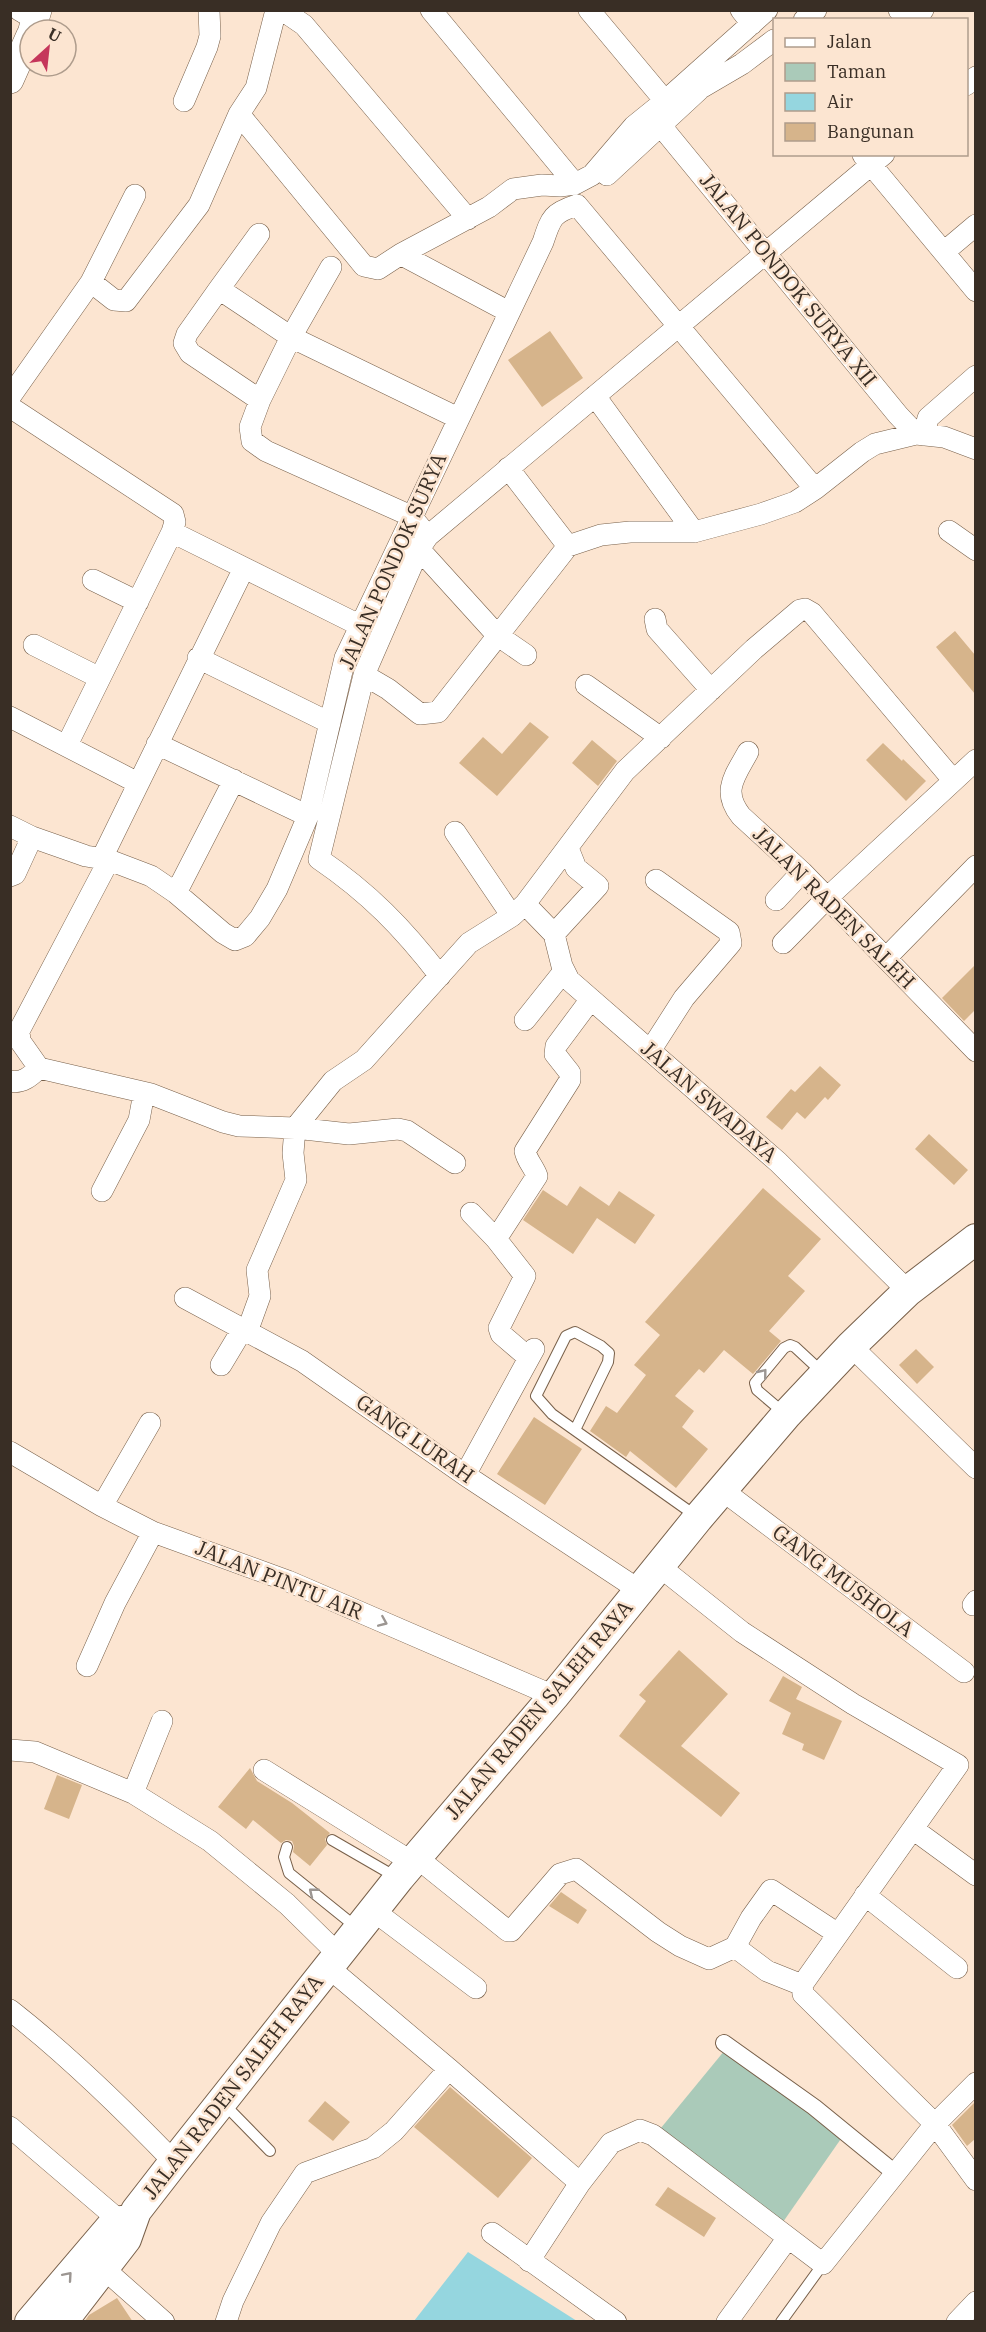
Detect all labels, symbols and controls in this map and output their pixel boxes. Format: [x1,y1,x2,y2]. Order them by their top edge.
north arrow [18,18,78,78]
legend [773,18,968,156]
text: U [45,23,65,46]
text: Jalan [827,30,872,53]
text: Taman [827,60,886,83]
text: Air [827,90,853,113]
text: Bangunan [827,120,914,143]
street label: JALAN PONDOK SURYA XII [694,167,884,392]
street label: JALAN PONDOK SURYA [332,448,453,673]
street label: JALAN RADEN SALEH [747,820,922,995]
street label: JALAN SWADAYA [636,1034,784,1169]
one-way arrow [756,1369,767,1380]
street label: GANG LURAH [351,1387,480,1489]
street label: GANG MUSHOLA [767,1518,921,1643]
street label: JALAN PINTU AIR [191,1533,367,1625]
street label: JALAN RADEN SALEH RAYA [438,1593,639,1825]
one-way arrow [377,1615,388,1627]
one-way arrow [309,1889,320,1900]
street label: JALAN RADEN SALEH RAYA [136,1968,329,2205]
one-way arrow [61,2272,72,2283]

